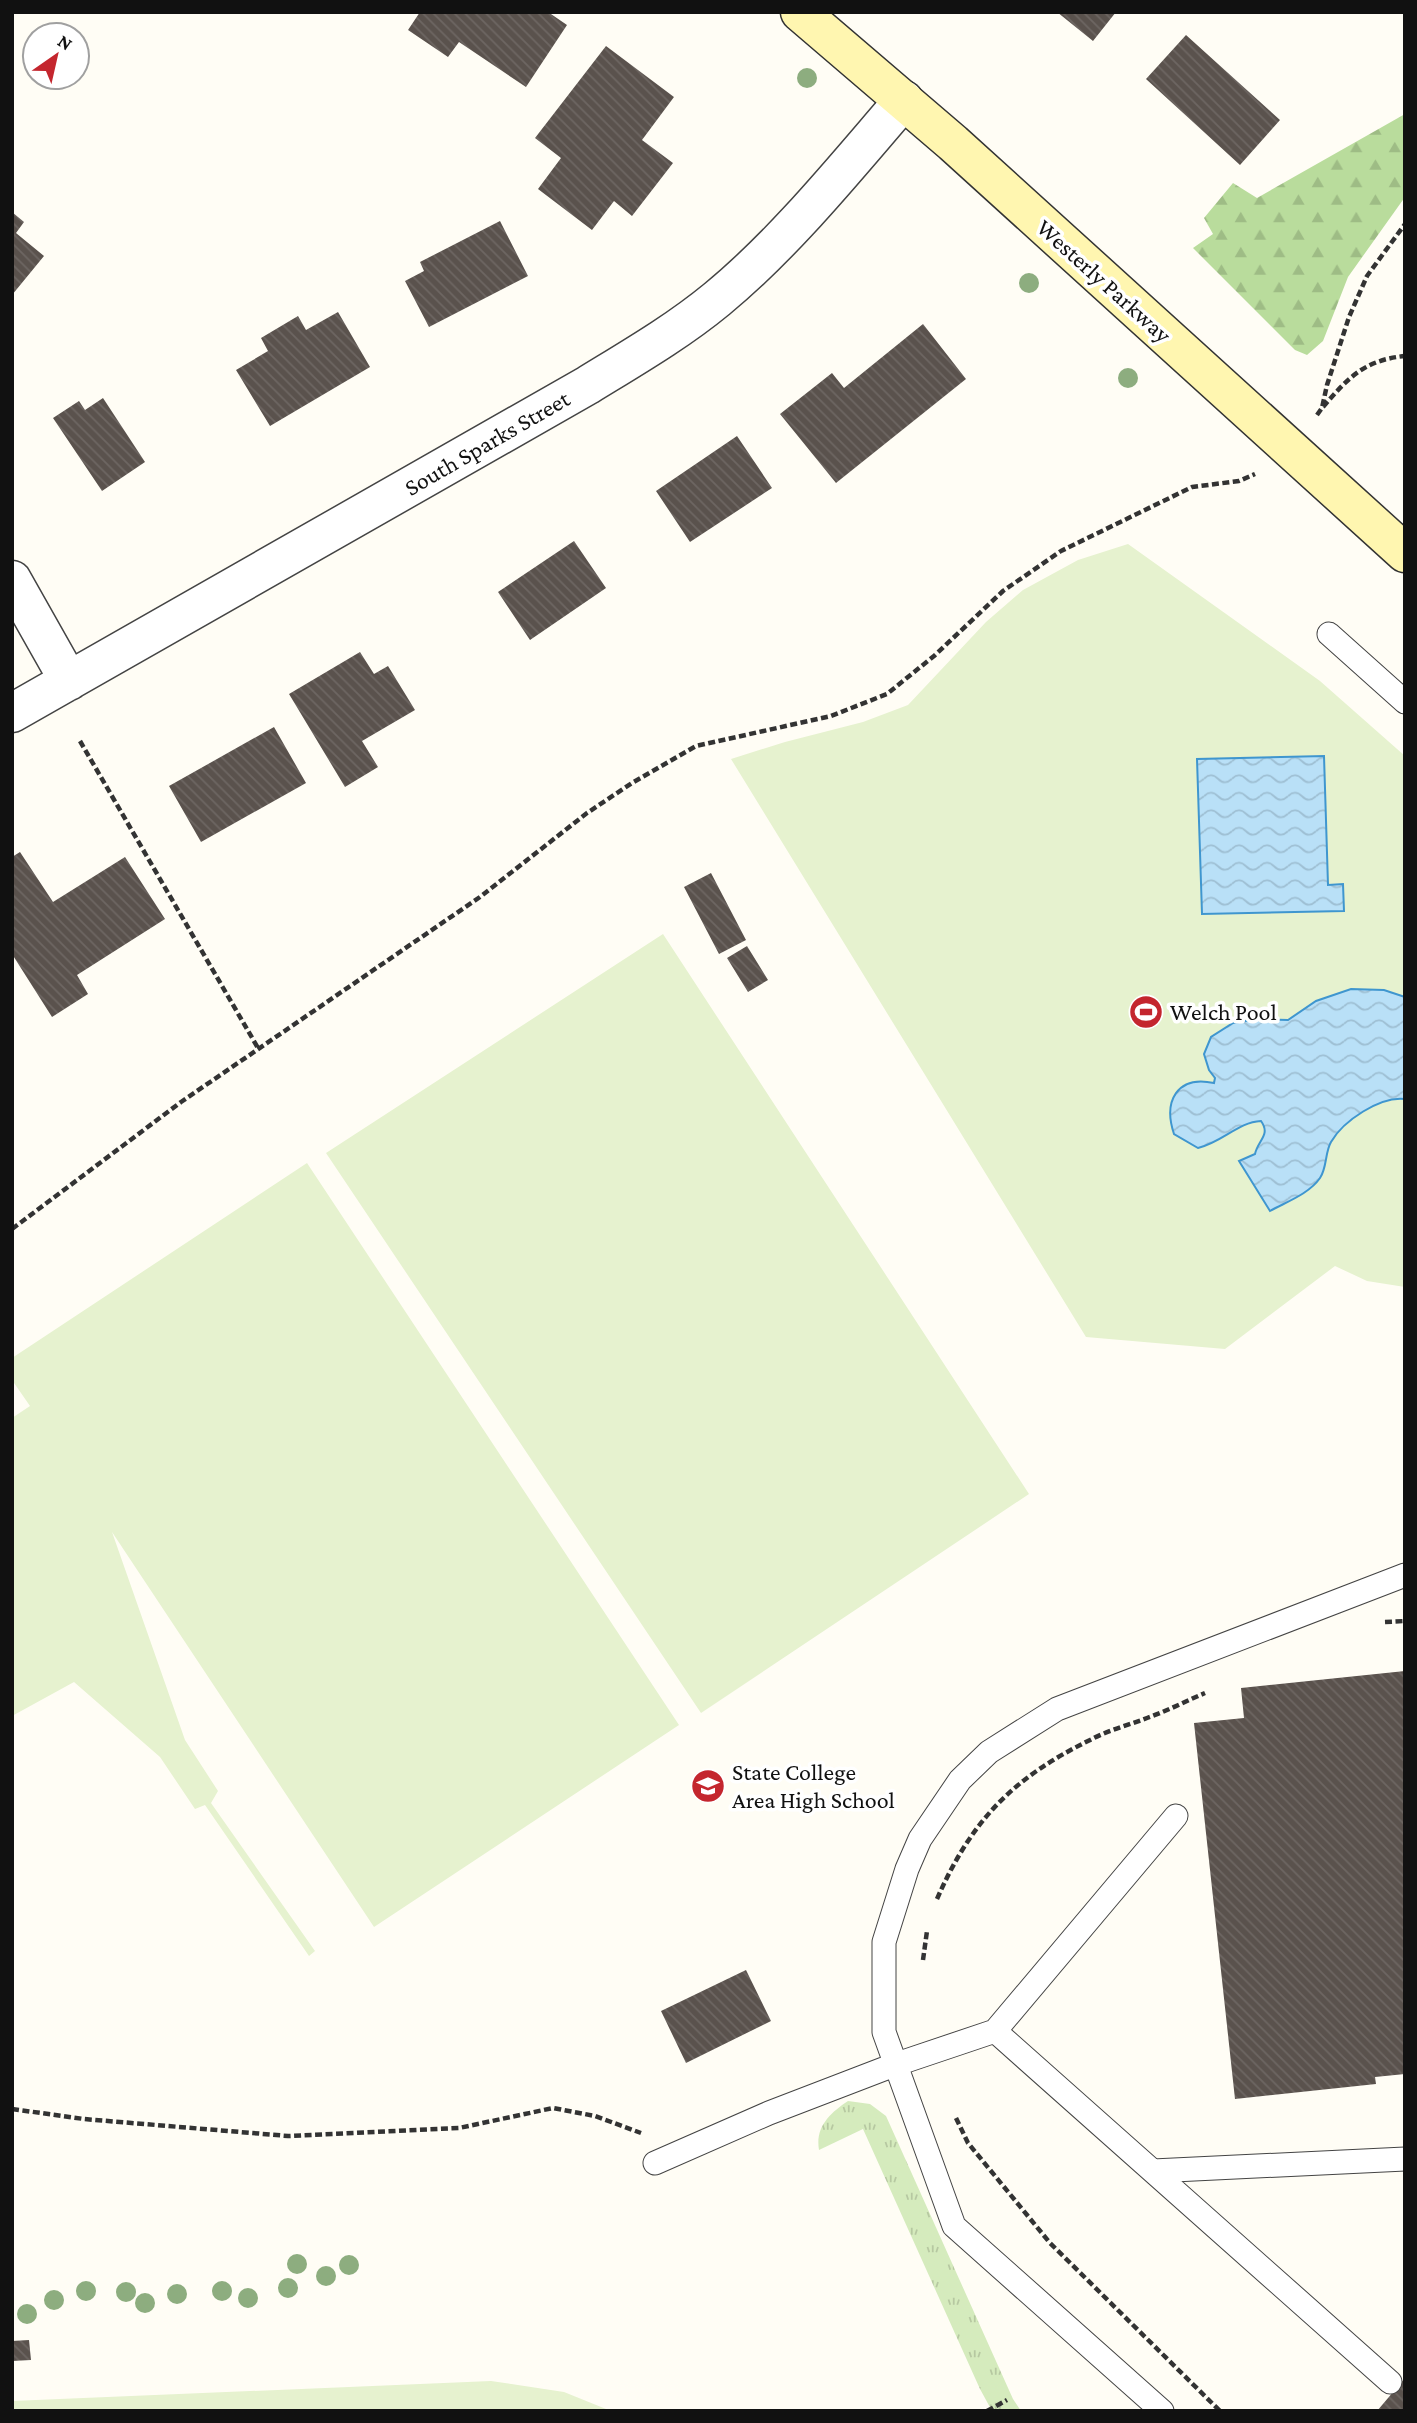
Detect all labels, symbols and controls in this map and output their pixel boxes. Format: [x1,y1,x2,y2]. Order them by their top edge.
north arrow [21,21,91,91]
text: N [54,30,77,55]
street label: Westerly Parkway [1032,213,1178,349]
street label: South Sparks Street [399,384,575,501]
sports icon: Welch Pool [1127,993,1165,1031]
place label: Welch Pool [1170,998,1277,1025]
place label: State College Area High School [732,1758,895,1813]
school or university icon: State College Area High School [689,1767,727,1805]

